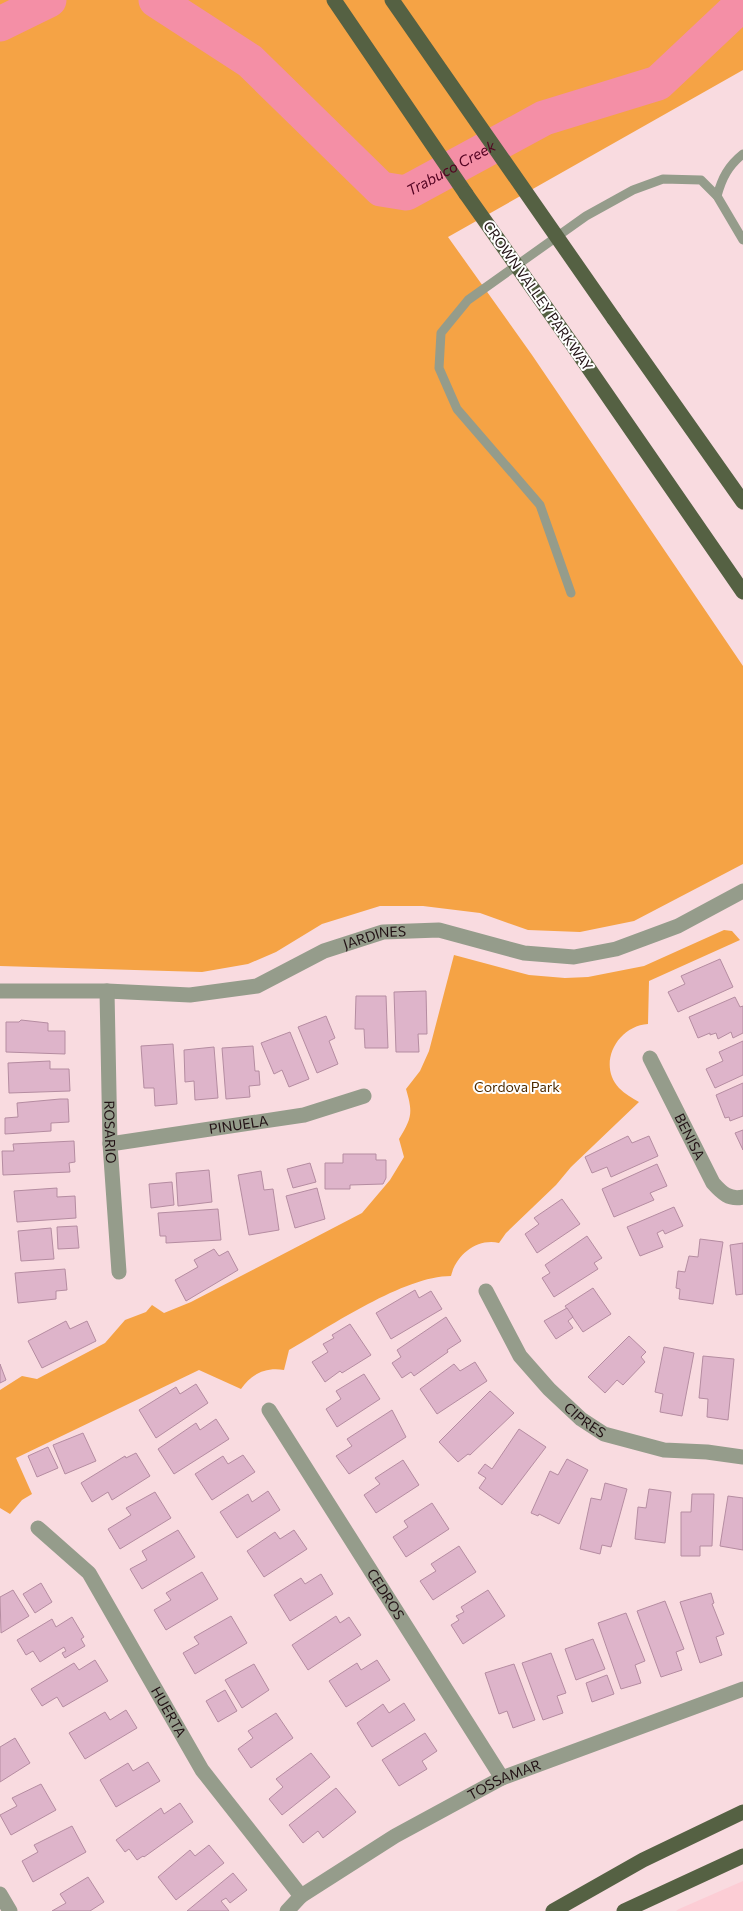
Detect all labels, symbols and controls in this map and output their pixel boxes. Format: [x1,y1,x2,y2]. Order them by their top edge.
water label: Trabuco Creek [403,136,499,199]
street label: CROWN VALLEY PARKWAY [480,217,597,374]
street label: JARDINES [341,922,406,952]
park label: Cordova Park [474,1078,560,1095]
street label: ROSARIO [101,1100,120,1164]
street label: BENISA [671,1110,709,1163]
street label: PINUELA [208,1111,270,1137]
street label: CIPRES [561,1399,609,1441]
street label: CEDROS [364,1565,408,1623]
street label: HUERTA [148,1683,190,1740]
street label: TOSSAMAR [464,1756,543,1803]

